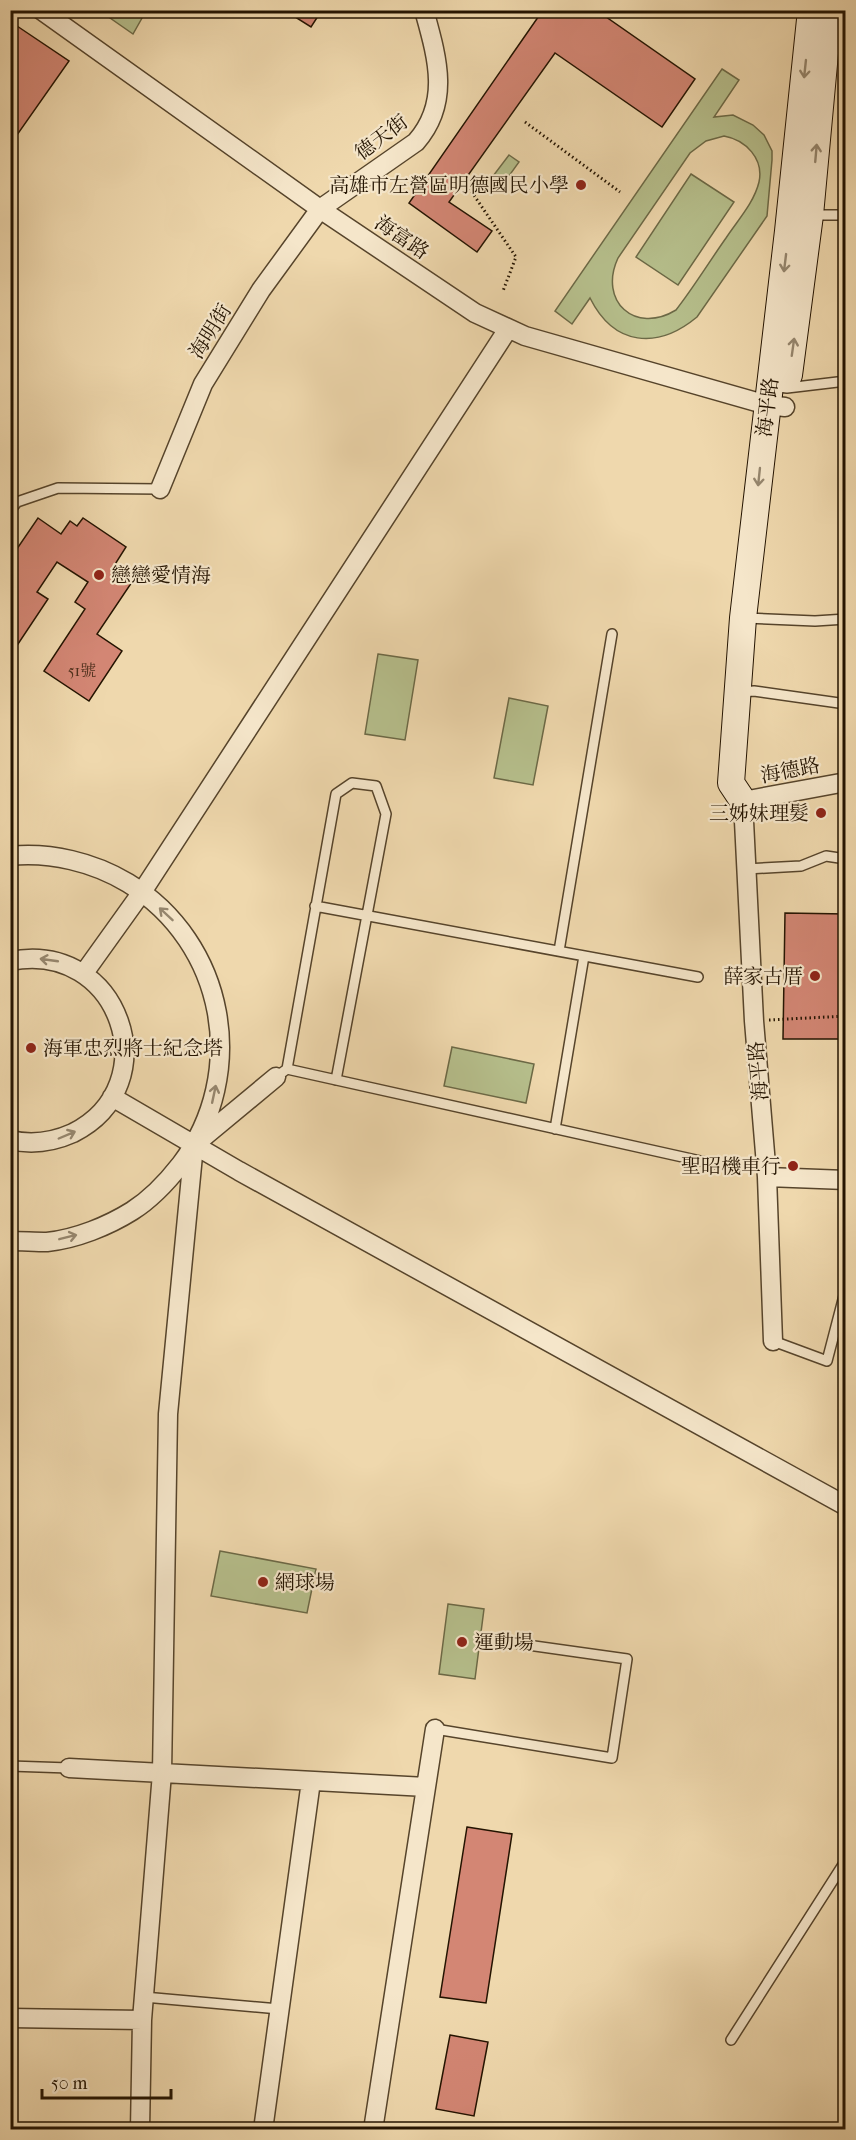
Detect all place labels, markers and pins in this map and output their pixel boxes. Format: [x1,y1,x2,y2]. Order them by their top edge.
place label: 高雄市左營區明德國民小學 [329,174,569,197]
marker: 高雄市左營區明德國民小學 [574,178,588,192]
place label: 戀戀愛情海 [111,564,211,587]
marker: 戀戀愛情海 [92,568,106,582]
place label: 三姊妹理髮 [709,802,809,825]
marker: 三姊妹理髮 [814,806,828,820]
place label: 薛家古厝 [723,965,803,988]
marker: 薛家古厝 [808,969,822,983]
place label: 海軍忠烈將士紀念塔 [43,1037,223,1060]
marker: 海軍忠烈將士紀念塔 [24,1041,38,1055]
place label: 聖昭機車行 [681,1155,781,1178]
marker: 聖昭機車行 [786,1159,800,1173]
place label: 網球場 [275,1571,335,1594]
marker: 網球場 [256,1575,270,1589]
place label: 運動場 [474,1631,534,1654]
marker: 運動場 [455,1635,469,1649]

